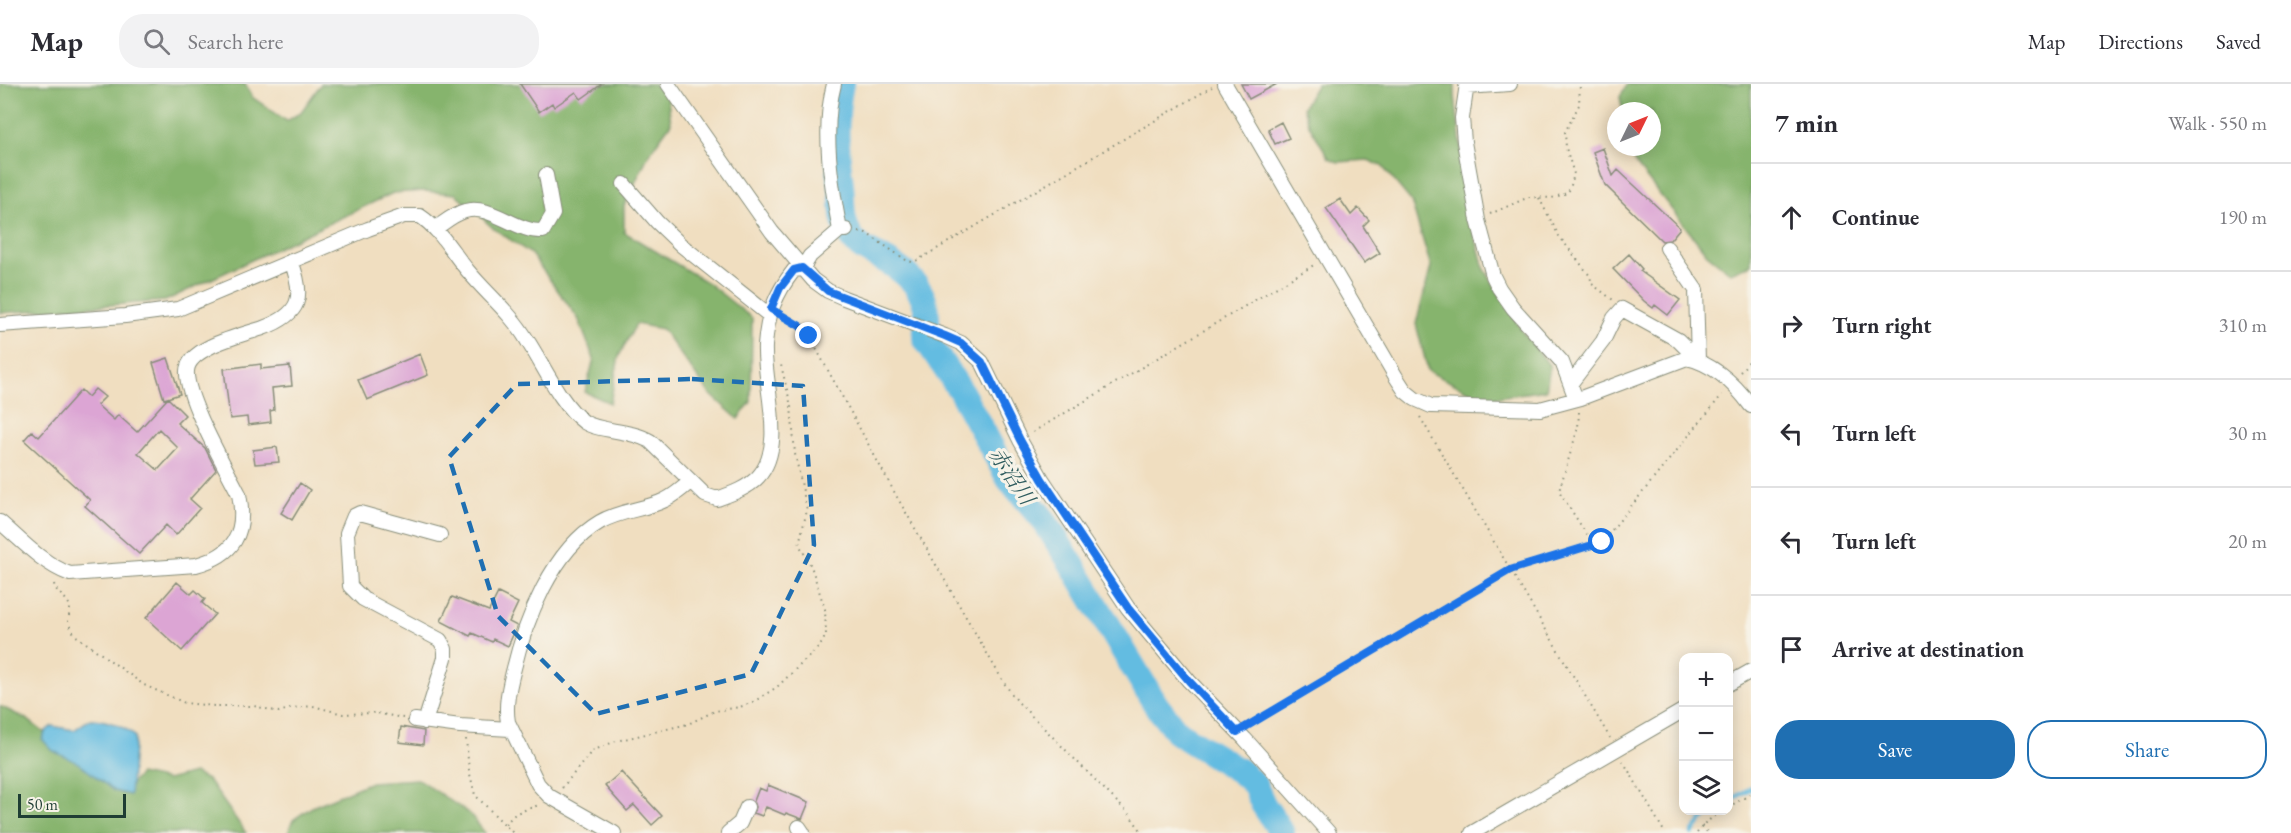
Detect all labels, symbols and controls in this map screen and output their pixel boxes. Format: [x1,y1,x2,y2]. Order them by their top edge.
search box [119,14,539,68]
text: Map [30,23,83,59]
icon: search [140,25,173,58]
text: Search here [188,27,283,56]
text: Map [2028,28,2065,55]
text: Directions [2098,28,2183,55]
text: Saved [2216,28,2261,55]
north arrow [1607,102,1661,156]
text: 7 min [1775,106,1838,140]
text: Walk · 550 m [2168,110,2267,136]
icon: ahead [1775,201,1808,234]
text: Continue [1832,203,1919,232]
text: 190 m [2219,204,2267,230]
icon: right [1775,309,1808,342]
text: Turn right [1832,311,1931,340]
text: 310 m [2219,312,2267,338]
route end [795,322,821,348]
icon: left [1775,417,1808,450]
text: Turn left [1832,419,1916,448]
text: 30 m [2228,420,2267,446]
water label: 赤沼川 [983,442,1042,511]
icon: left [1775,525,1808,558]
text: Turn left [1832,527,1916,556]
route start [1588,528,1614,554]
text: 20 m [2228,528,2267,554]
icon: arrive [1775,633,1808,666]
text: Arrive at destination [1832,635,2024,664]
map controls [1679,653,1733,815]
button: + [1679,653,1733,707]
button: − [1679,707,1733,761]
button: Save [1775,720,2015,779]
button: Share [2027,720,2267,779]
button: layers [1679,761,1733,815]
scale bar [18,791,126,818]
text: 50 m [27,794,58,815]

